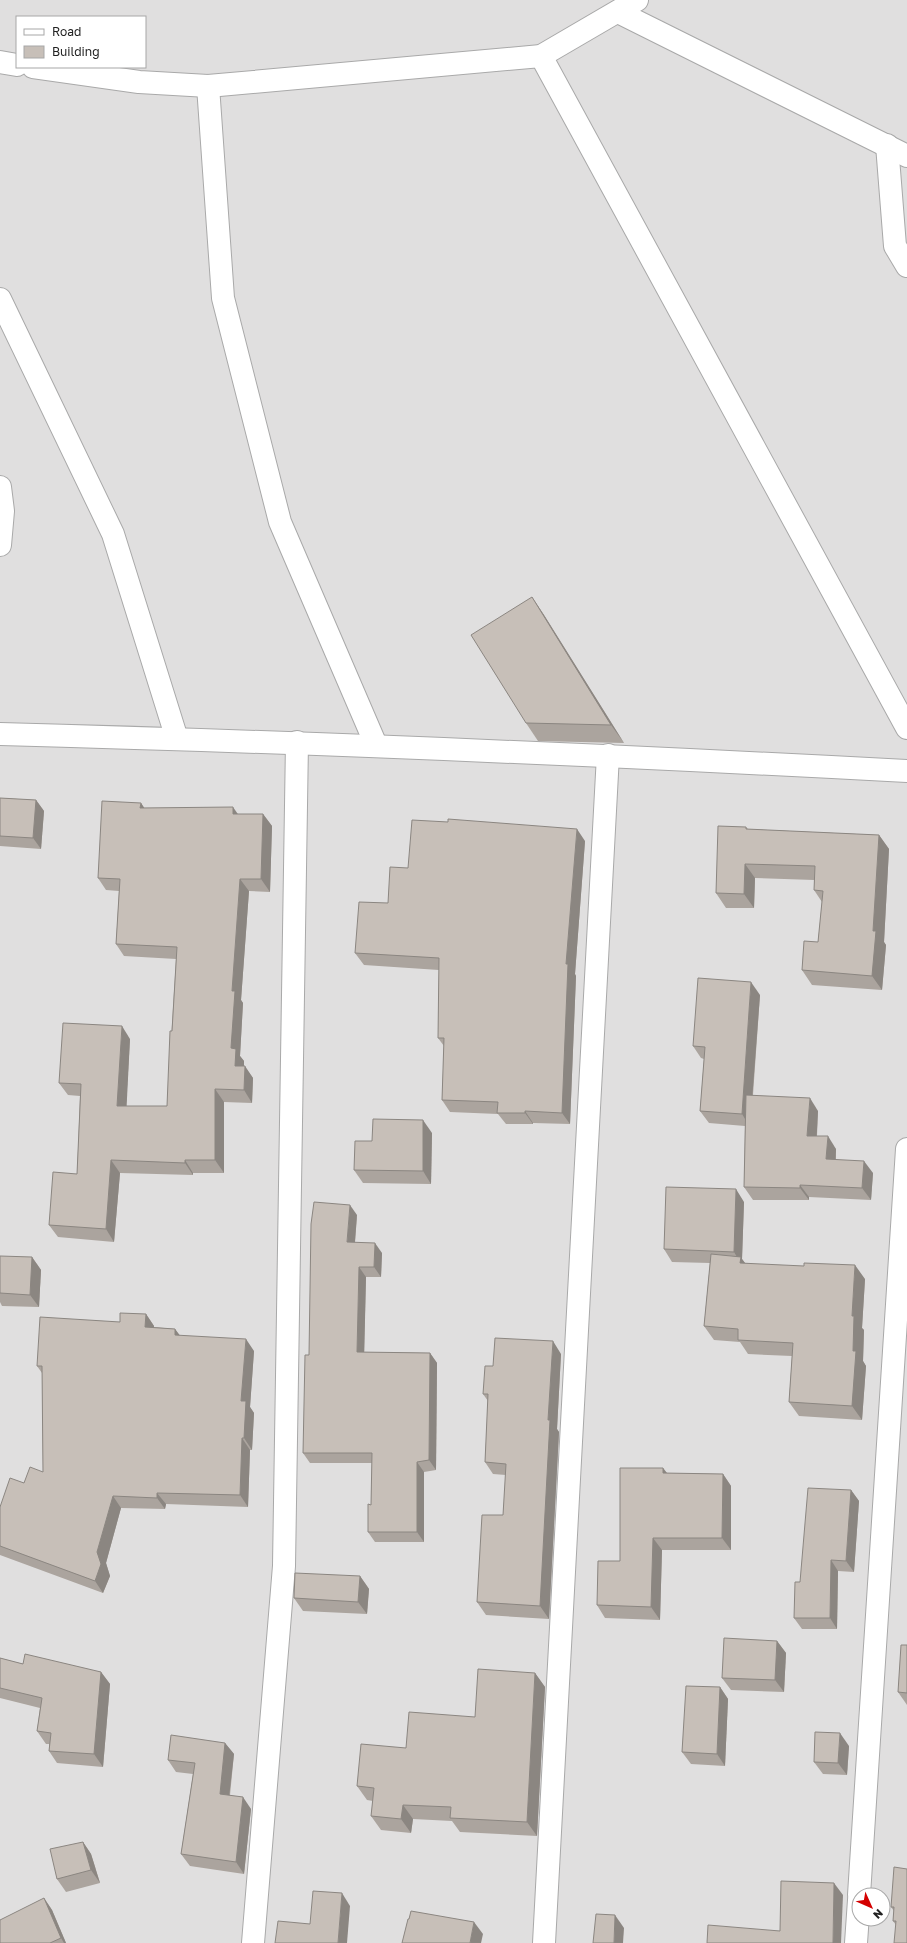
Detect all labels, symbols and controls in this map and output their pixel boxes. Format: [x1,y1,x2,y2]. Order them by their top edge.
legend [16,16,146,68]
text: Road [52,24,81,39]
text: Building [52,44,100,59]
north arrow [851,1887,891,1927]
text: N [871,1907,886,1922]

